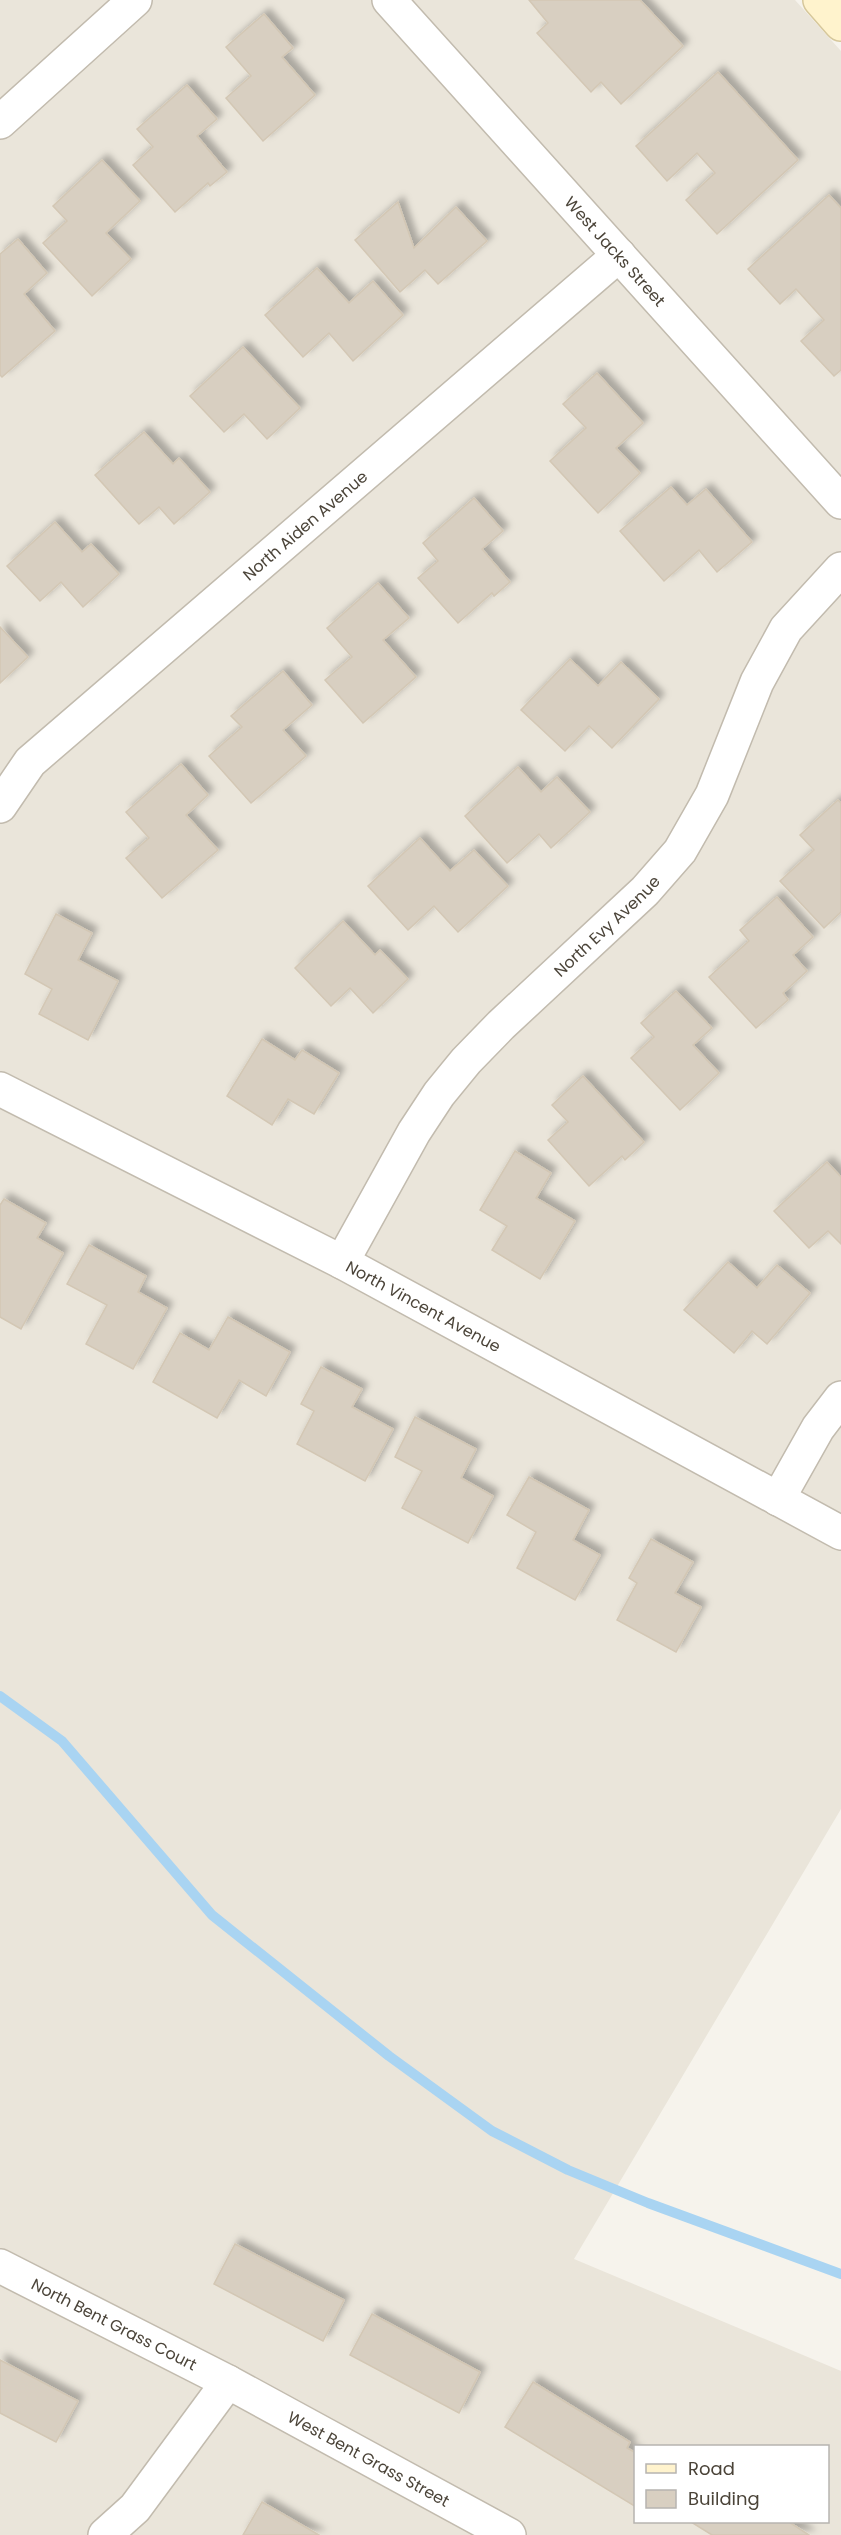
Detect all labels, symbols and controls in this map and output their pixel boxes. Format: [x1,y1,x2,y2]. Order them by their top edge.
street label: West Jacks Street [560,191,671,311]
street label: North Aiden Avenue [238,465,372,586]
street label: North Evy Avenue [549,870,665,982]
street label: North Vincent Avenue [342,1255,505,1358]
street label: North Bent Grass Court [27,2272,201,2376]
street label: West Bent Grass Street [284,2405,454,2512]
legend [634,2445,829,2523]
text: Road [688,2456,735,2481]
text: Building [688,2486,760,2511]

